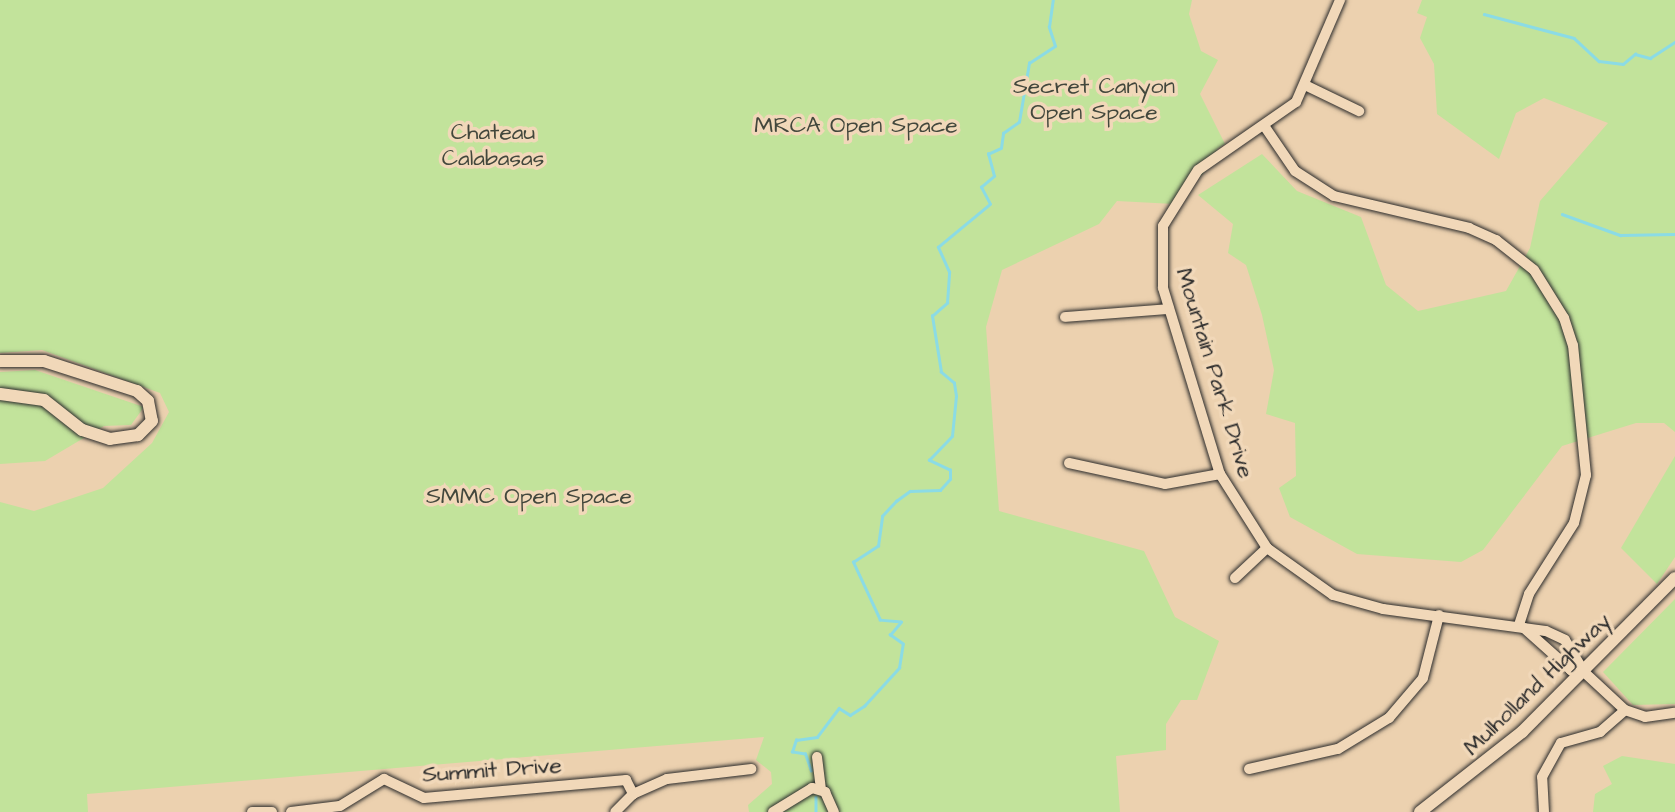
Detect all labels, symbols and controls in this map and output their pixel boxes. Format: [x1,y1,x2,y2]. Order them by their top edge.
park label: Secret Canyon Open Space [1013,72,1175,126]
park label: MRCA Open Space [754,111,958,139]
park label: Chateau Calabasas [442,118,544,172]
street label: Mountain Park Drive [1170,265,1260,481]
park label: SMMC Open Space [426,482,632,510]
street label: Mulholland Highway [1458,607,1616,761]
street label: Summit Drive [421,751,563,789]

